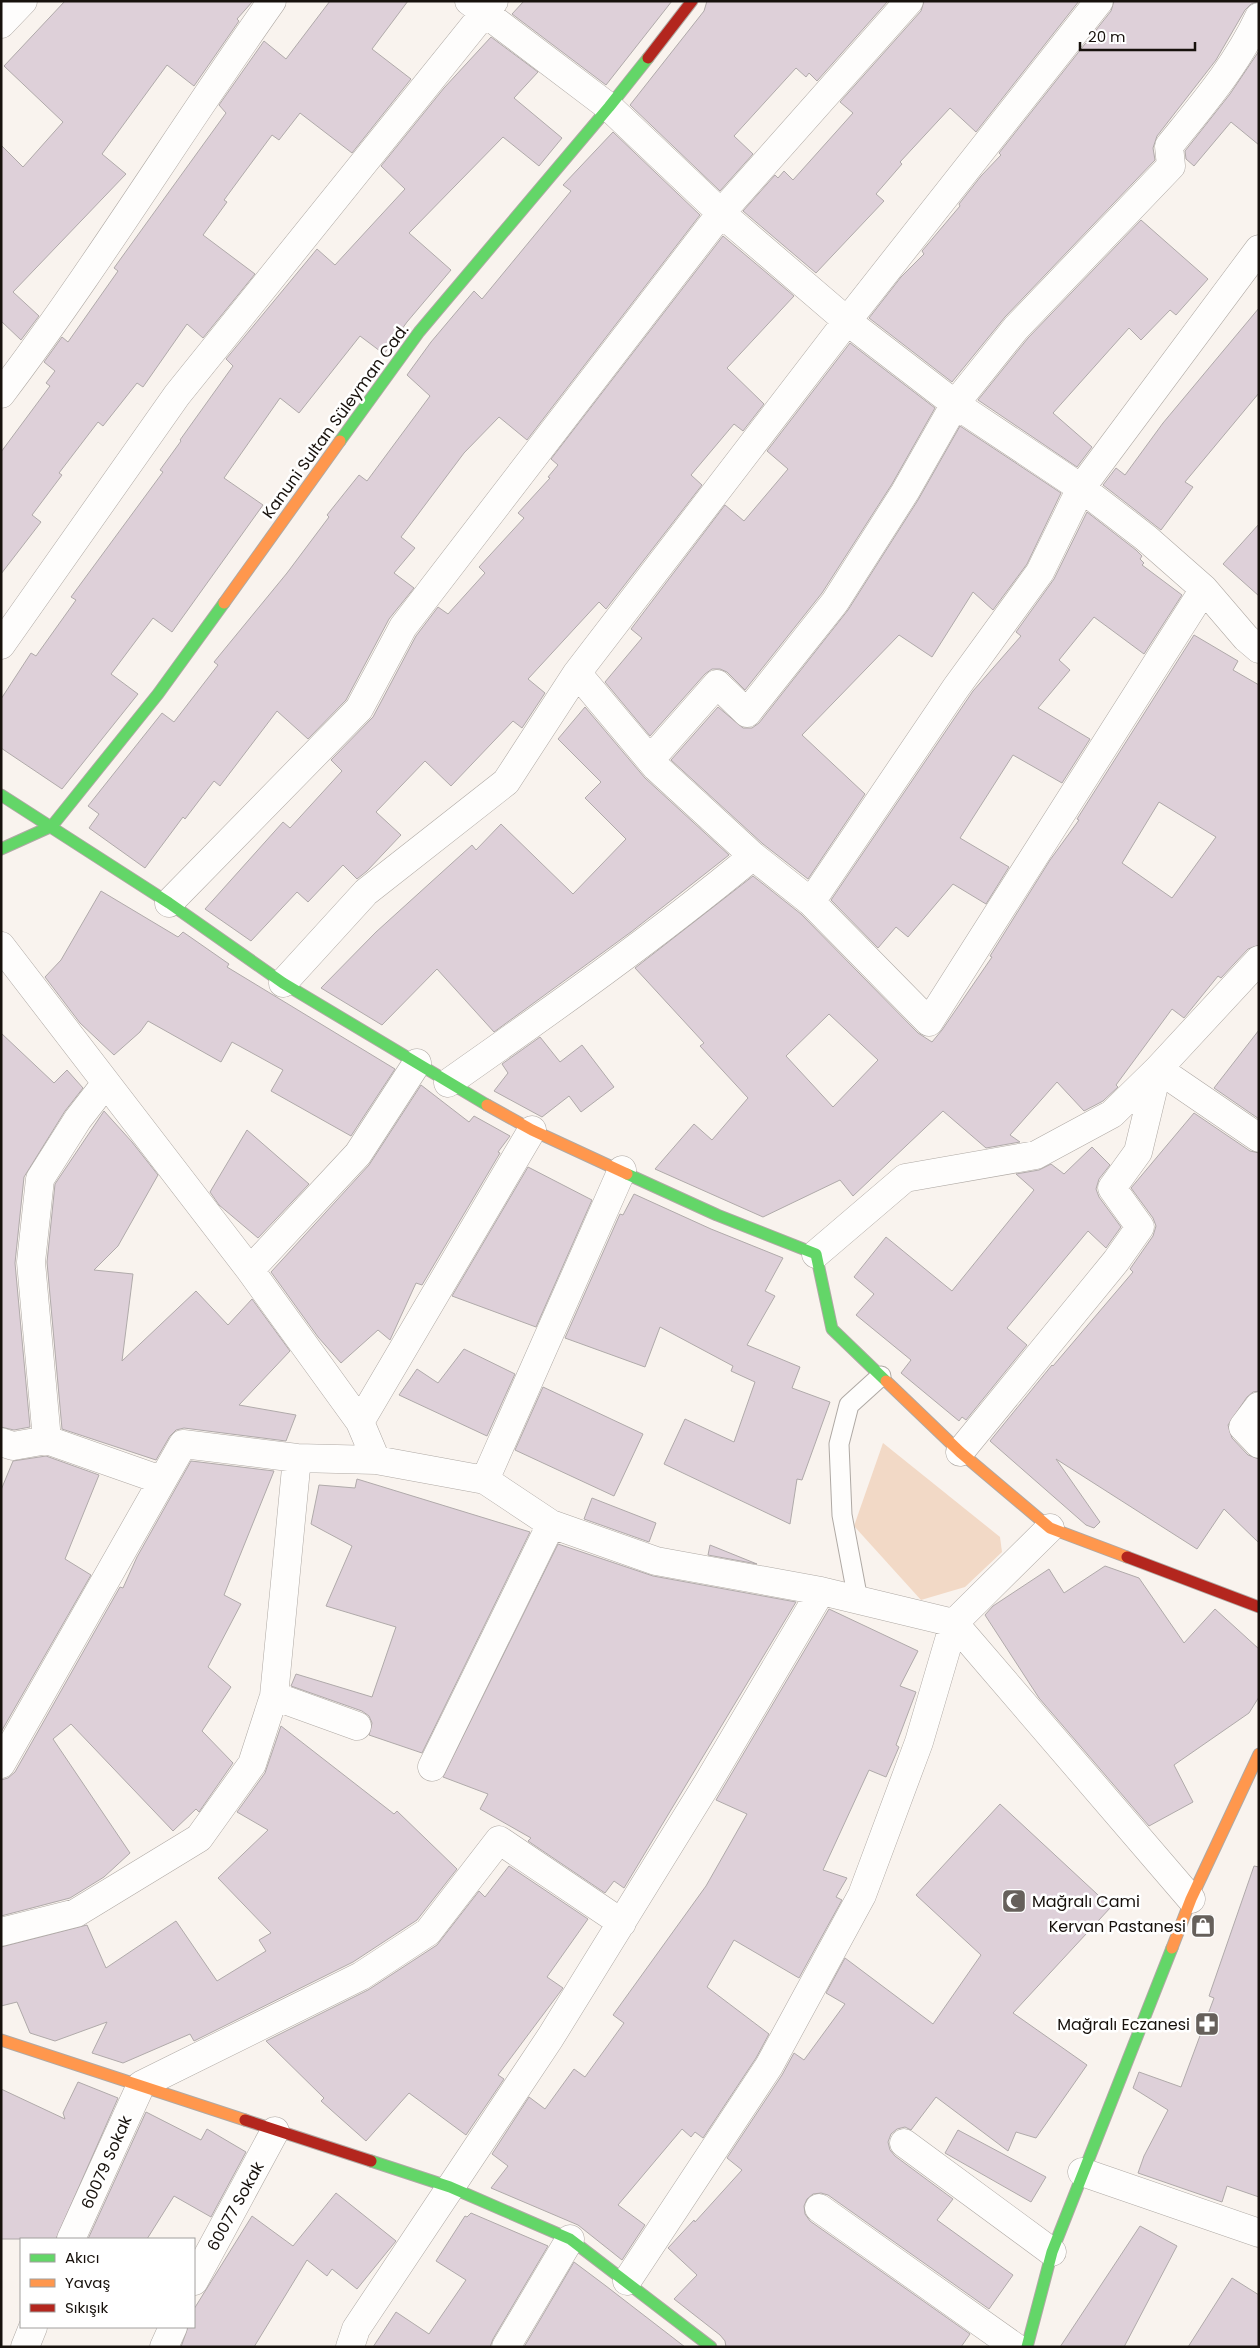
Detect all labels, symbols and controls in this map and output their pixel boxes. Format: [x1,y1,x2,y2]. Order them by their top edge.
scale bar [1080,20,1195,52]
text: 20 m [1088,26,1126,47]
street label: Kanuni Sultan Süleyman Cad. [257,319,414,523]
mosque icon: Mağralı Cami [1001,1888,1027,1914]
place label: Mağralı Cami [1032,1890,1140,1913]
shop icon: Kervan Pastanesi [1190,1913,1216,1939]
place label: Kervan Pastanesi [1049,1915,1186,1938]
pharmacy icon: Mağralı Eczanesi [1194,2011,1220,2037]
place label: Mağralı Eczanesi [1057,2013,1190,2036]
street label: 60079 Sokak [76,2111,138,2213]
street label: 60077 Sokak [201,2157,270,2255]
legend [20,2238,195,2328]
text: Akıcı [65,2247,99,2268]
text: Yavaş [65,2272,110,2293]
text: Sıkışık [65,2297,108,2318]

